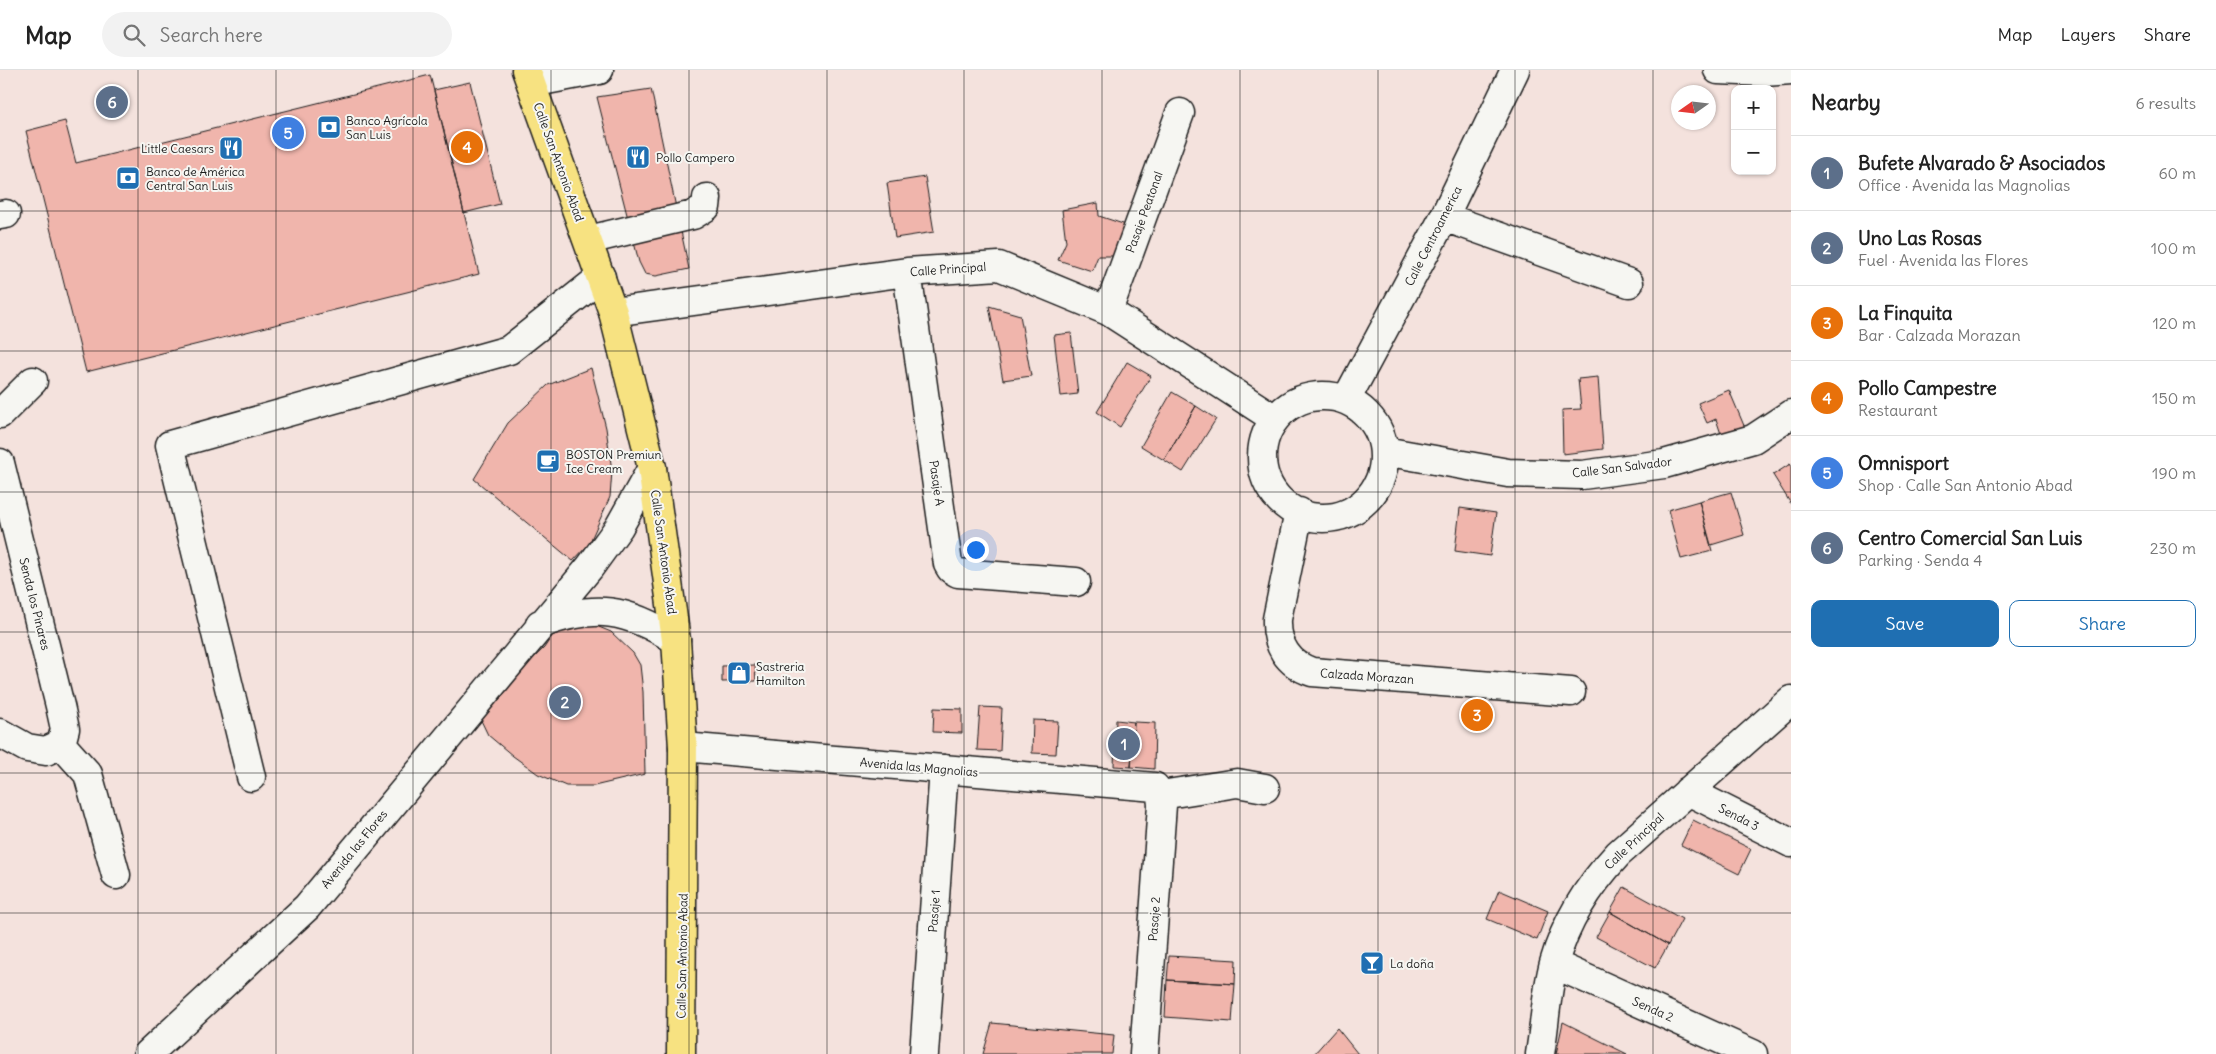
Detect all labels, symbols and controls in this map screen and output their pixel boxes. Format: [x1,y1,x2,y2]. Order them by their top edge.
search box [102,12,452,57]
text: Map [25,20,72,50]
icon: search [120,21,148,49]
text: Search here [160,23,263,47]
text: Map [1997,23,2032,46]
text: Layers [2060,23,2116,46]
text: Share [2144,23,2191,46]
pin: 6 [96,83,128,121]
north arrow [1671,85,1716,130]
map controls [1731,85,1776,175]
button: + [1731,85,1776,130]
text: Nearby [1811,89,1881,116]
text: 6 results [2135,93,2196,113]
street label: Calle San Antonio Abad [531,100,587,224]
place label: Banco Agrícola San Luis [346,113,428,142]
pin: 5 [272,114,304,152]
bank icon: Banco Agrícola San Luis [316,114,342,140]
pin: 4 [451,128,483,166]
button: − [1731,130,1776,175]
restaurant icon: Little Caesars [218,135,244,161]
place label: Little Caesars [141,141,214,156]
restaurant icon: Pollo Campero [625,144,651,170]
place label: Pollo Campero [656,150,735,165]
text: Bufete Alvarado & Asociados [1858,151,2105,175]
text: 1 [1824,163,1830,183]
text: 60 m [2158,163,2196,183]
place label: Banco de América Central San Luis [146,164,245,193]
bank icon: Banco de América Central San Luis [115,165,141,191]
street label: Pasaje Peatonal [1122,169,1166,255]
text: Office · Avenida las Magnolias [1858,175,2070,195]
street label: Calle Centroamerica [1401,183,1465,288]
text: Uno Las Rosas [1858,226,1982,250]
text: 2 [1823,238,1831,258]
text: 100 m [2151,238,2196,258]
text: Fuel · Avenida las Flores [1858,250,2028,270]
street label: Calle Principal [909,259,987,279]
text: La Finquita [1858,301,1953,325]
text: 3 [1822,313,1832,333]
text: 120 m [2153,313,2196,333]
text: Bar · Calzada Morazan [1858,325,2021,345]
text: Pollo Campestre [1858,376,1997,400]
text: 4 [1822,388,1832,408]
text: 150 m [2152,388,2196,408]
text: Restaurant [1858,400,1938,420]
place label: BOSTON Premiun Ice Cream [566,447,662,476]
cafe icon: BOSTON Premiun Ice Cream [535,448,561,474]
text: Omnisport [1858,451,1949,475]
street label: Calle San Salvador [1571,453,1673,481]
street label: Pasaje A [926,459,948,507]
text: 5 [1822,463,1832,483]
text: 190 m [2152,463,2196,483]
text: Shop · Calle San Antonio Abad [1858,475,2073,495]
street label: Calle San Antonio Abad [648,489,680,615]
text: Centro Comercial San Luis [1858,526,2082,550]
your location [963,537,989,563]
text: 6 [1822,538,1832,558]
text: 230 m [2150,538,2196,558]
text: Parking · Senda 4 [1858,550,1982,570]
street label: Senda los Pinares [16,556,54,652]
button: Save [1811,600,1999,647]
button: Share [2009,600,2196,647]
place label: Sastreria Hamilton [756,659,805,688]
shop icon: Sastreria Hamilton [726,660,752,686]
street label: Calzada Morazan [1320,665,1414,687]
pin: 2 [549,683,581,721]
pin: 3 [1461,696,1493,734]
pin: 1 [1108,725,1140,763]
street label: Avenida las Magnolias [859,754,979,780]
street label: Senda 3 [1716,800,1762,834]
street label: Avenida las Flores [318,807,390,891]
street label: Calle Principal [1601,810,1667,872]
street label: Pasaje 1 [925,889,943,933]
street label: Calle San Antonio Abad [673,893,691,1019]
street label: Pasaje 2 [1145,896,1163,942]
bar icon: La doña [1359,950,1385,976]
place label: La doña [1390,956,1434,971]
street label: Senda 2 [1630,993,1676,1025]

